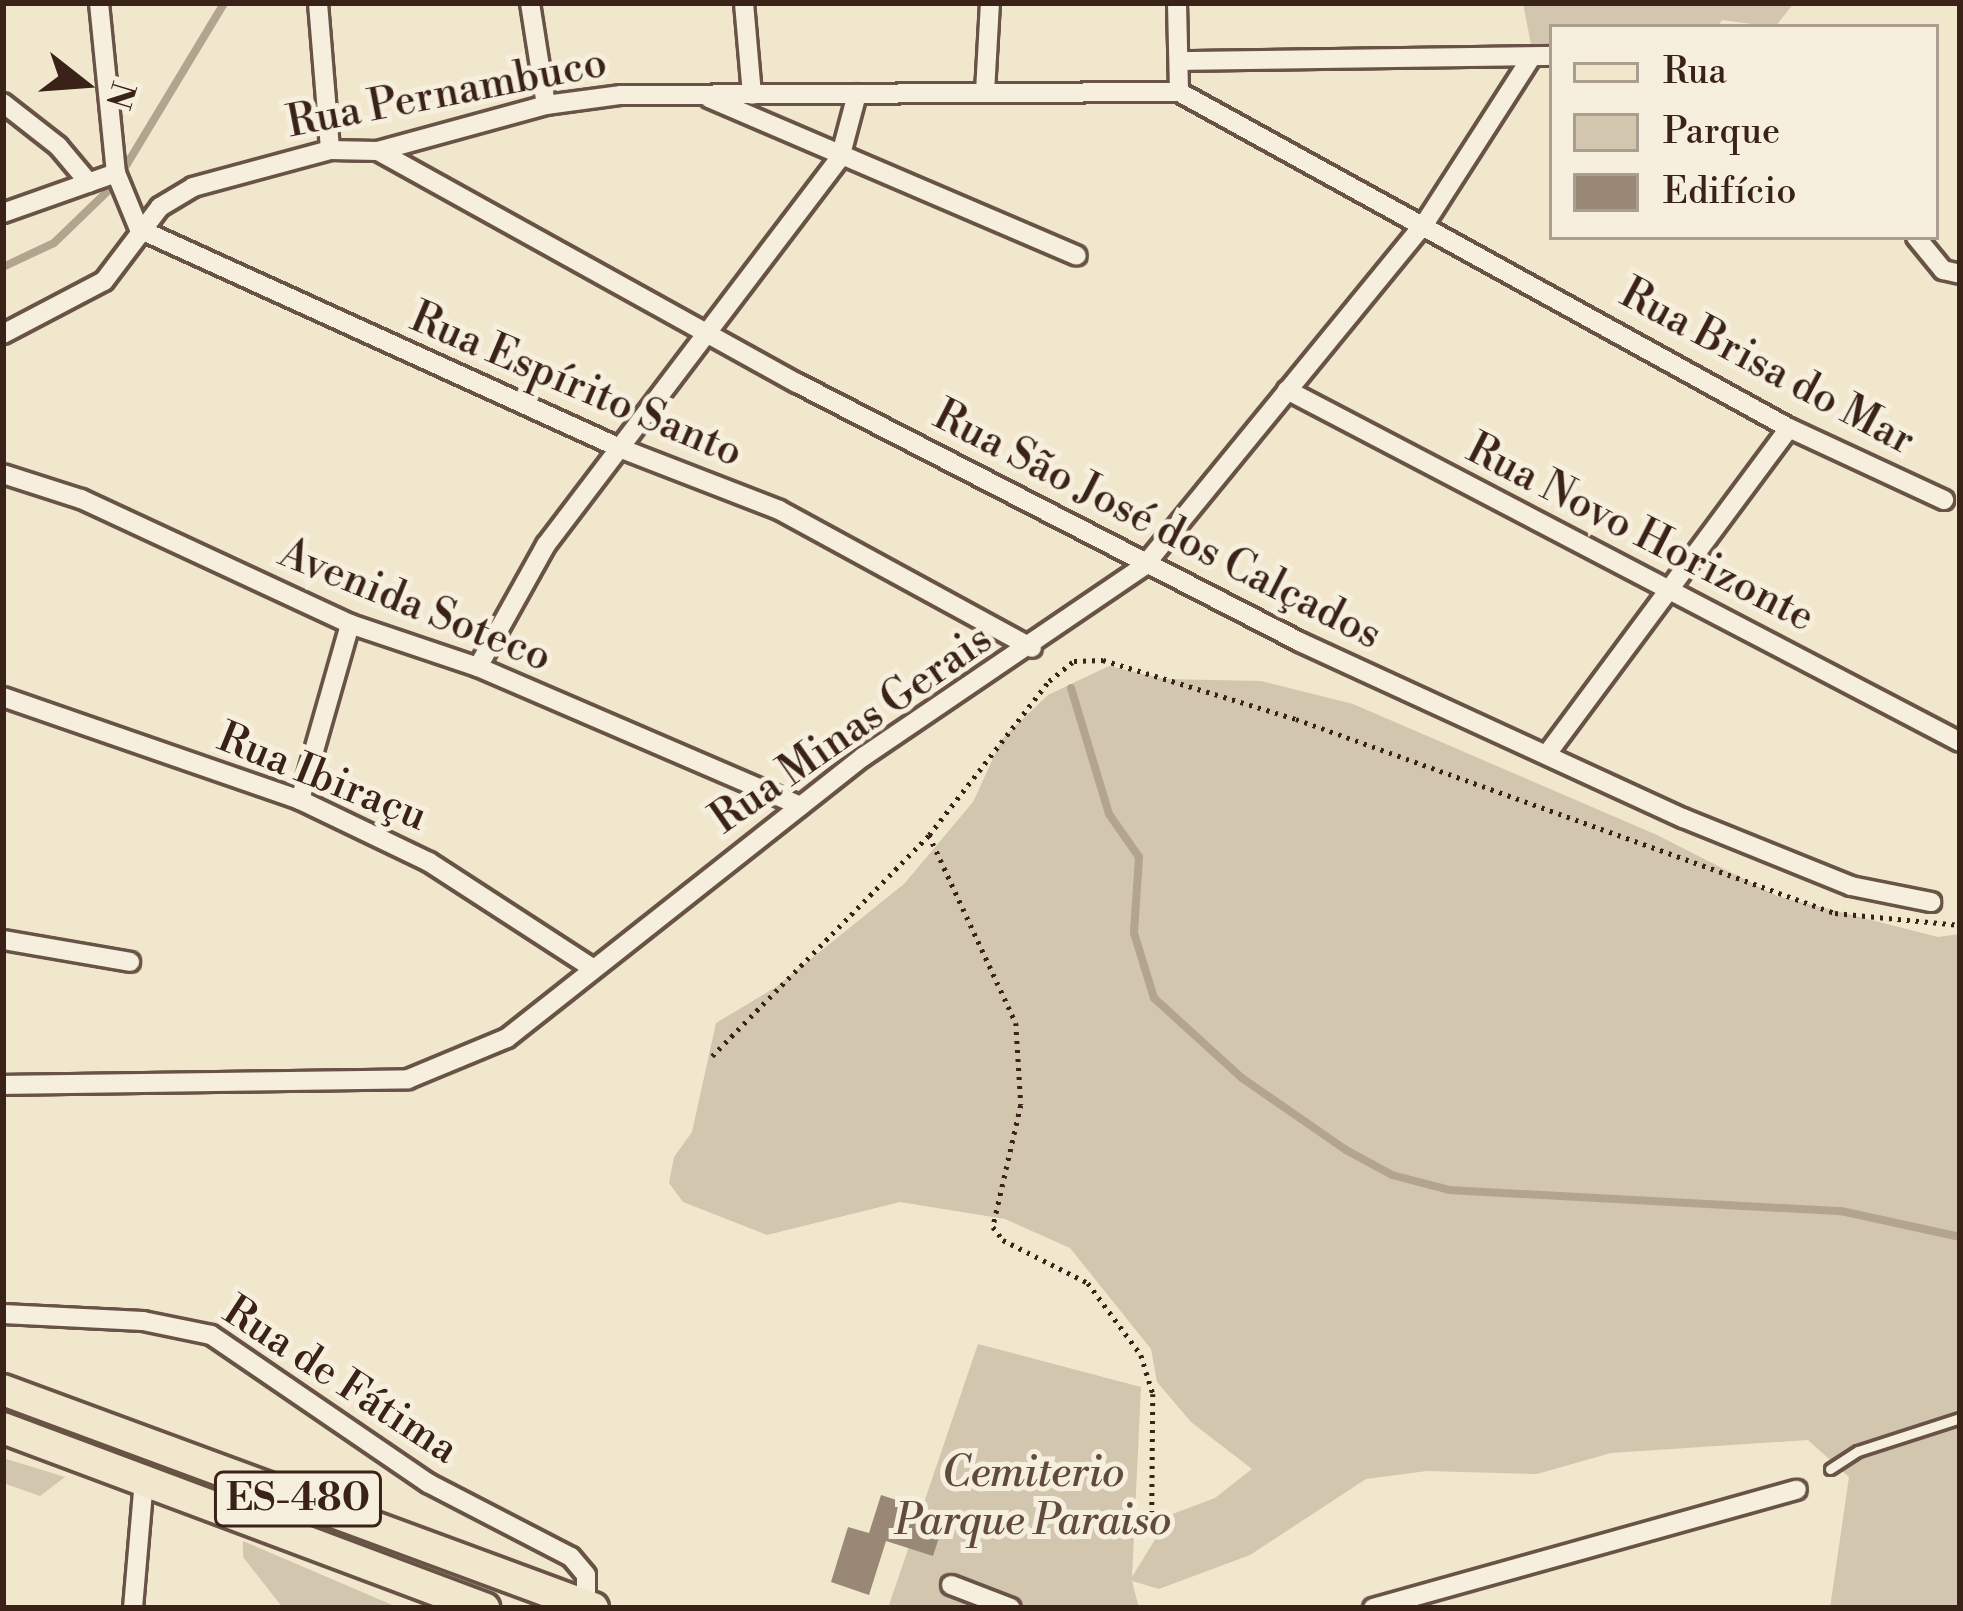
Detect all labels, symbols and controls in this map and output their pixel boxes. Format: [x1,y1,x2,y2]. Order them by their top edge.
north arrow [24,24,144,144]
legend [1549,24,1939,240]
street label: Rua Pernambuco [283,38,611,150]
text: Rua [1663,50,1727,95]
text: N [95,76,142,113]
text: Parque [1663,110,1780,155]
text: Edifício [1663,170,1796,215]
street label: Rua Brisa do Mar [1611,269,1923,467]
street label: Rua Espírito Santo [402,293,750,479]
street label: Rua São José dos Calçados [925,391,1389,661]
street label: Rua Novo Horizonte [1458,425,1822,643]
street label: Avenida Soteco [272,529,558,683]
street label: Rua Minas Gerais [702,614,1002,846]
street label: Rua Ibiraçu [210,713,434,843]
street label: Rua de Fátima [213,1286,467,1476]
park label: Cemiterio Parque Paraiso [895,1449,1171,1547]
road number: ES-480 [211,1466,385,1532]

